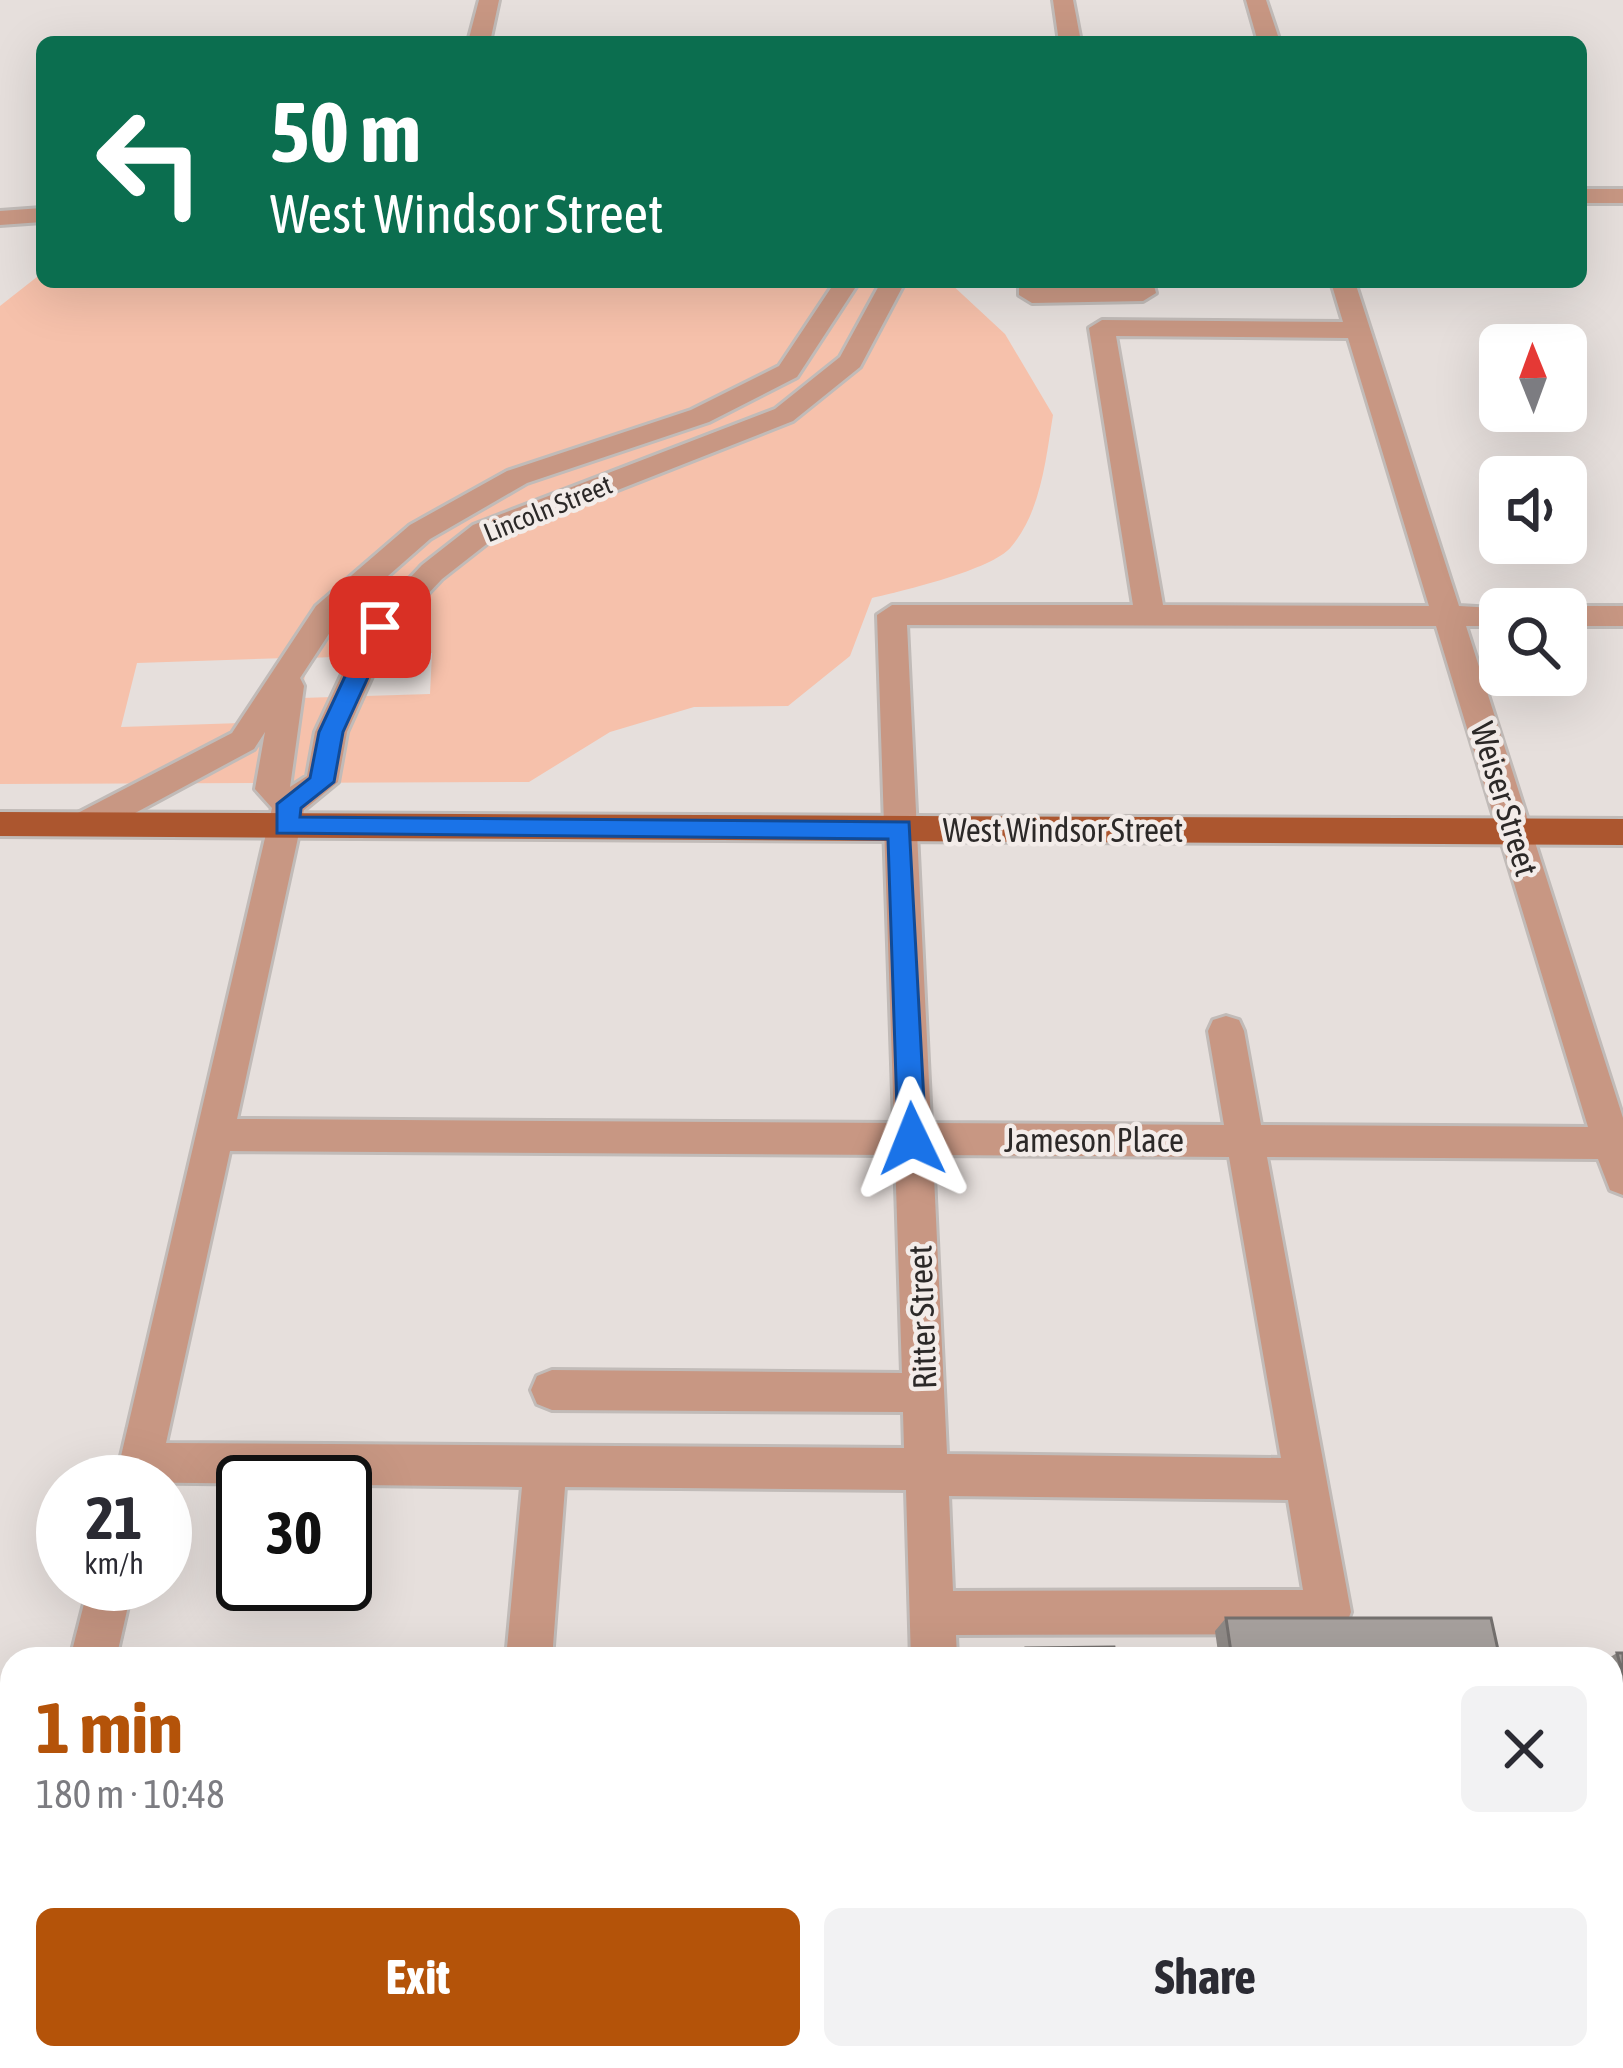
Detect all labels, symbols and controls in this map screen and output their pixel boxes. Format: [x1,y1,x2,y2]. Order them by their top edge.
icon: left [72,84,228,240]
text: 50 m [270,84,421,180]
text: West Windsor Street [270,183,664,244]
north arrow [1479,324,1587,432]
map controls [1479,324,1587,696]
button: sound [1479,456,1587,564]
street label: Lincoln Street [479,469,617,548]
pin [329,576,431,678]
button: search [1479,588,1587,696]
icon: arrive [347,594,413,660]
street label: Weiser Street [1464,718,1546,880]
street label: West Windsor Street [943,811,1183,849]
position arrow [849,1076,975,1202]
street label: Jameson Place [1004,1121,1184,1159]
street label: Ritter Street [900,1244,944,1390]
speed limit sign: 30 [216,1455,372,1611]
text: 21 [86,1483,142,1552]
text: km/h [84,1546,144,1580]
text: 1 min [36,1686,183,1768]
button: close [1461,1686,1587,1812]
text: 180 m · 10:48 [36,1772,225,1816]
button: Exit [36,1908,800,2046]
button: Share [824,1908,1587,2046]

